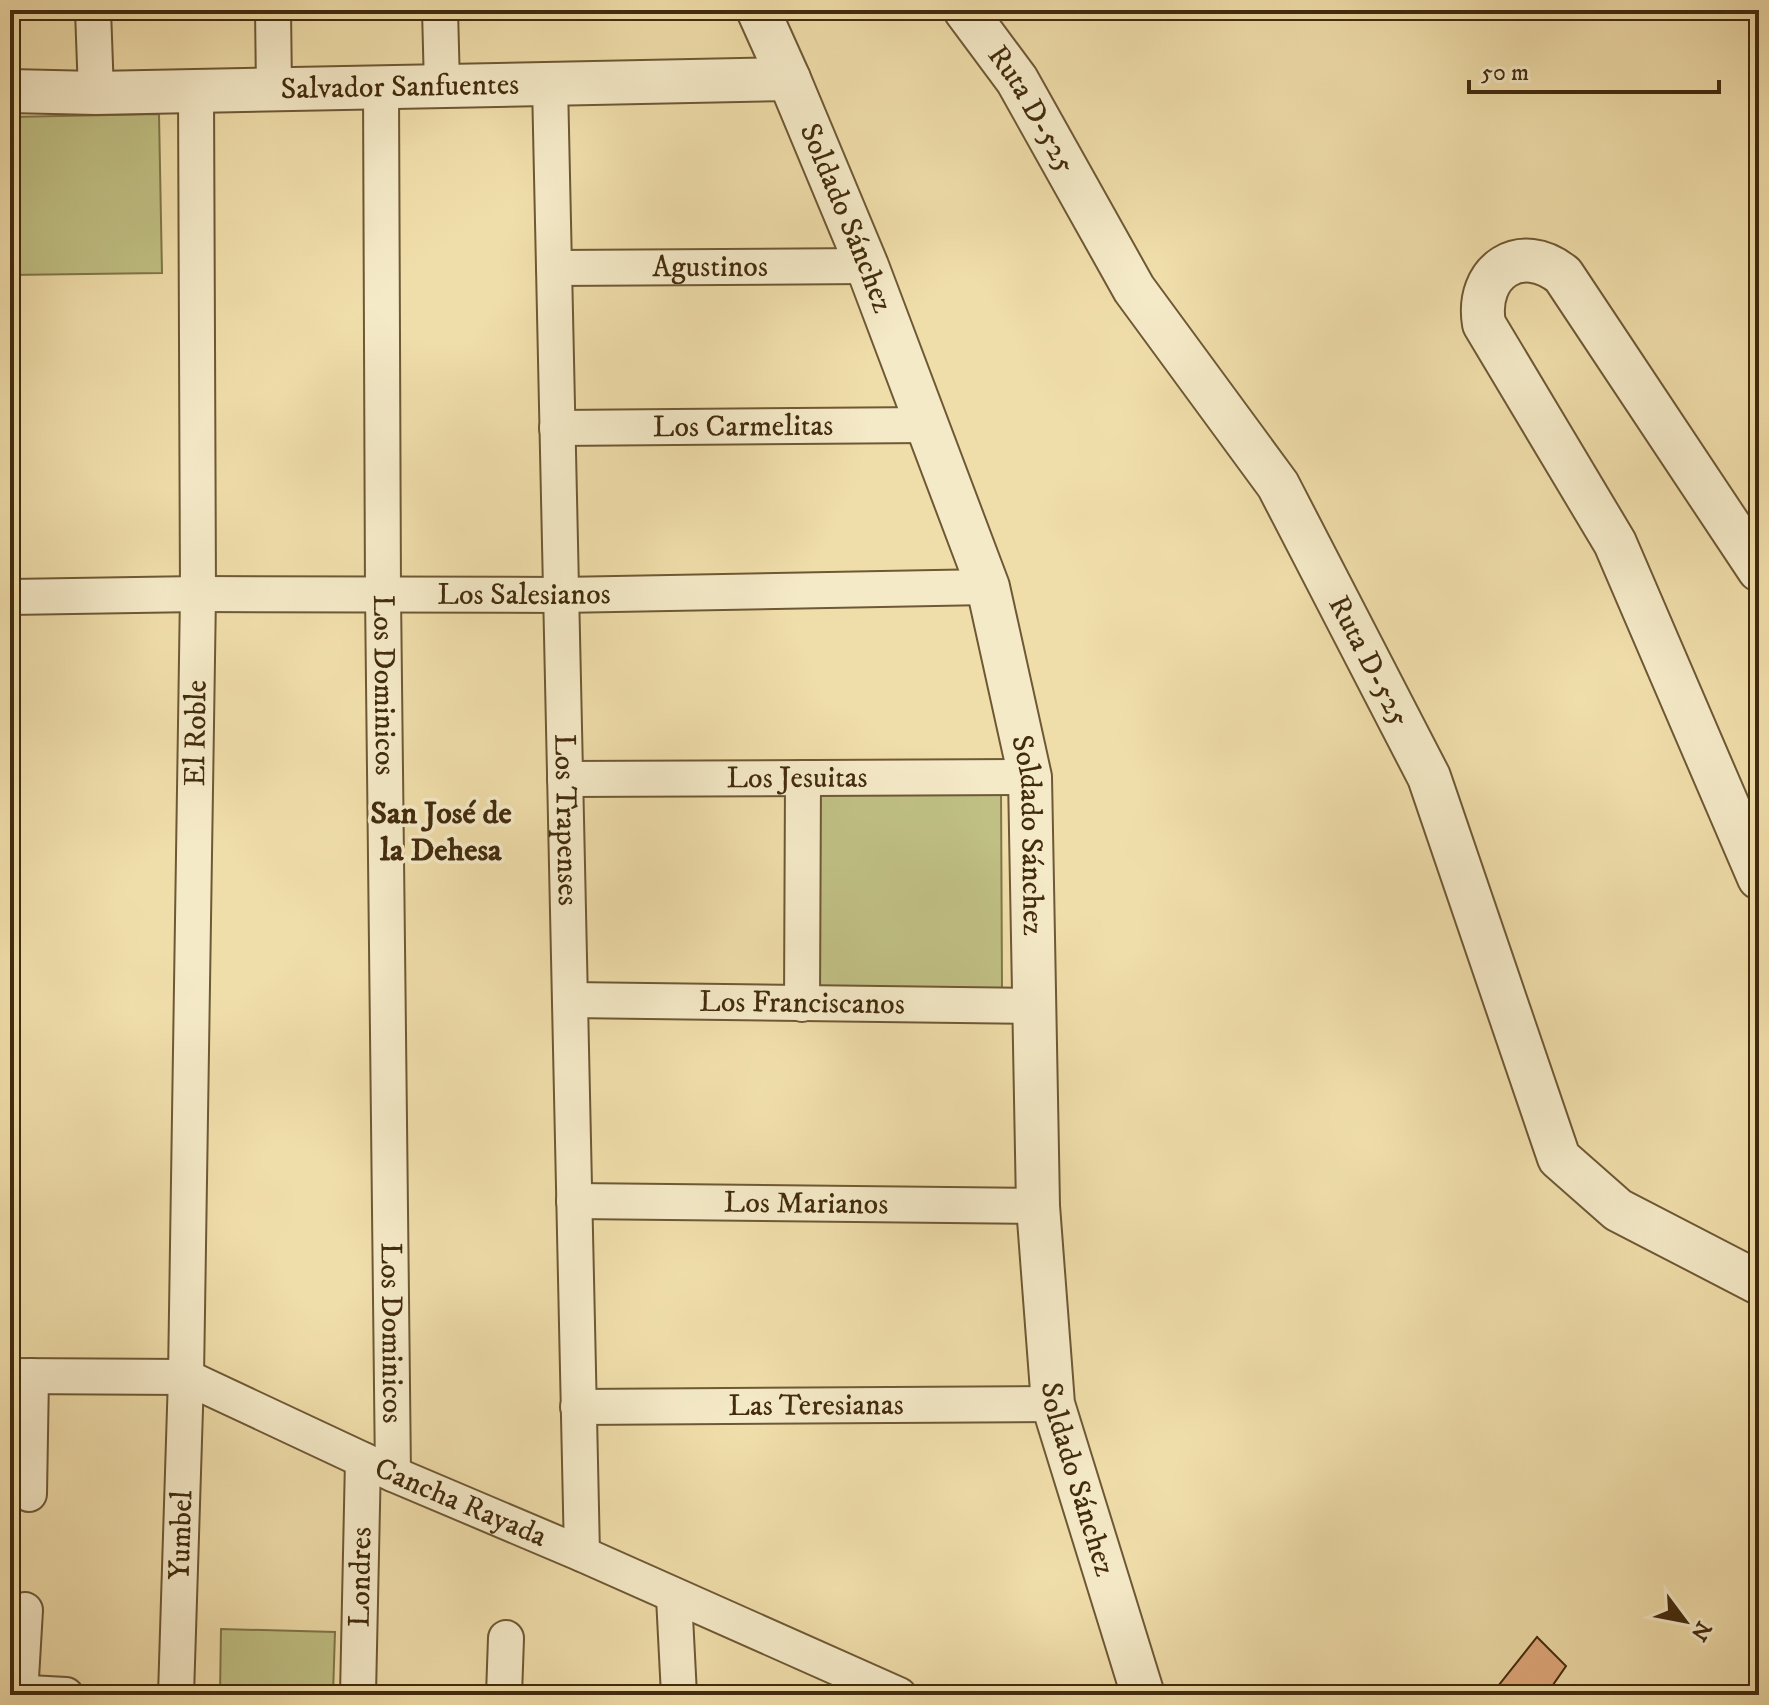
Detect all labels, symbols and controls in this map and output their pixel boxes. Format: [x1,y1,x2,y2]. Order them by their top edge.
street label: Ruta D-525 [979,38,1084,180]
scale bar [1469,44,1719,94]
text: 50 m [1481,58,1529,88]
street label: Salvador Sanfuentes [280,66,520,108]
street label: Soldado Sánchez [791,118,901,318]
street label: Agustinos [652,248,768,286]
street label: Los Carmelitas [653,407,833,446]
street label: Los Salesianos [437,576,611,614]
street label: Ruta D-525 [1320,589,1418,733]
street label: Los Dominicos [365,594,404,776]
street label: El Roble [177,680,215,787]
street label: Soldado Sánchez [1003,732,1051,936]
street label: Los Trapenses [546,733,586,906]
street label: Los Jesuitas [726,759,868,797]
district label: San José de la Dehesa [370,794,512,871]
street label: Los Franciscanos [699,983,905,1023]
street label: Los Marianos [723,1184,889,1223]
street label: Los Dominicos [372,1242,411,1424]
street label: Soldado Sánchez [1033,1381,1124,1580]
street label: Las Teresianas [728,1386,904,1425]
street label: Cancha Rayada [369,1449,552,1555]
street label: Yumbel [161,1490,201,1580]
street label: Londres [341,1526,380,1628]
north arrow [1645,1581,1725,1661]
text: N [1684,1616,1717,1646]

